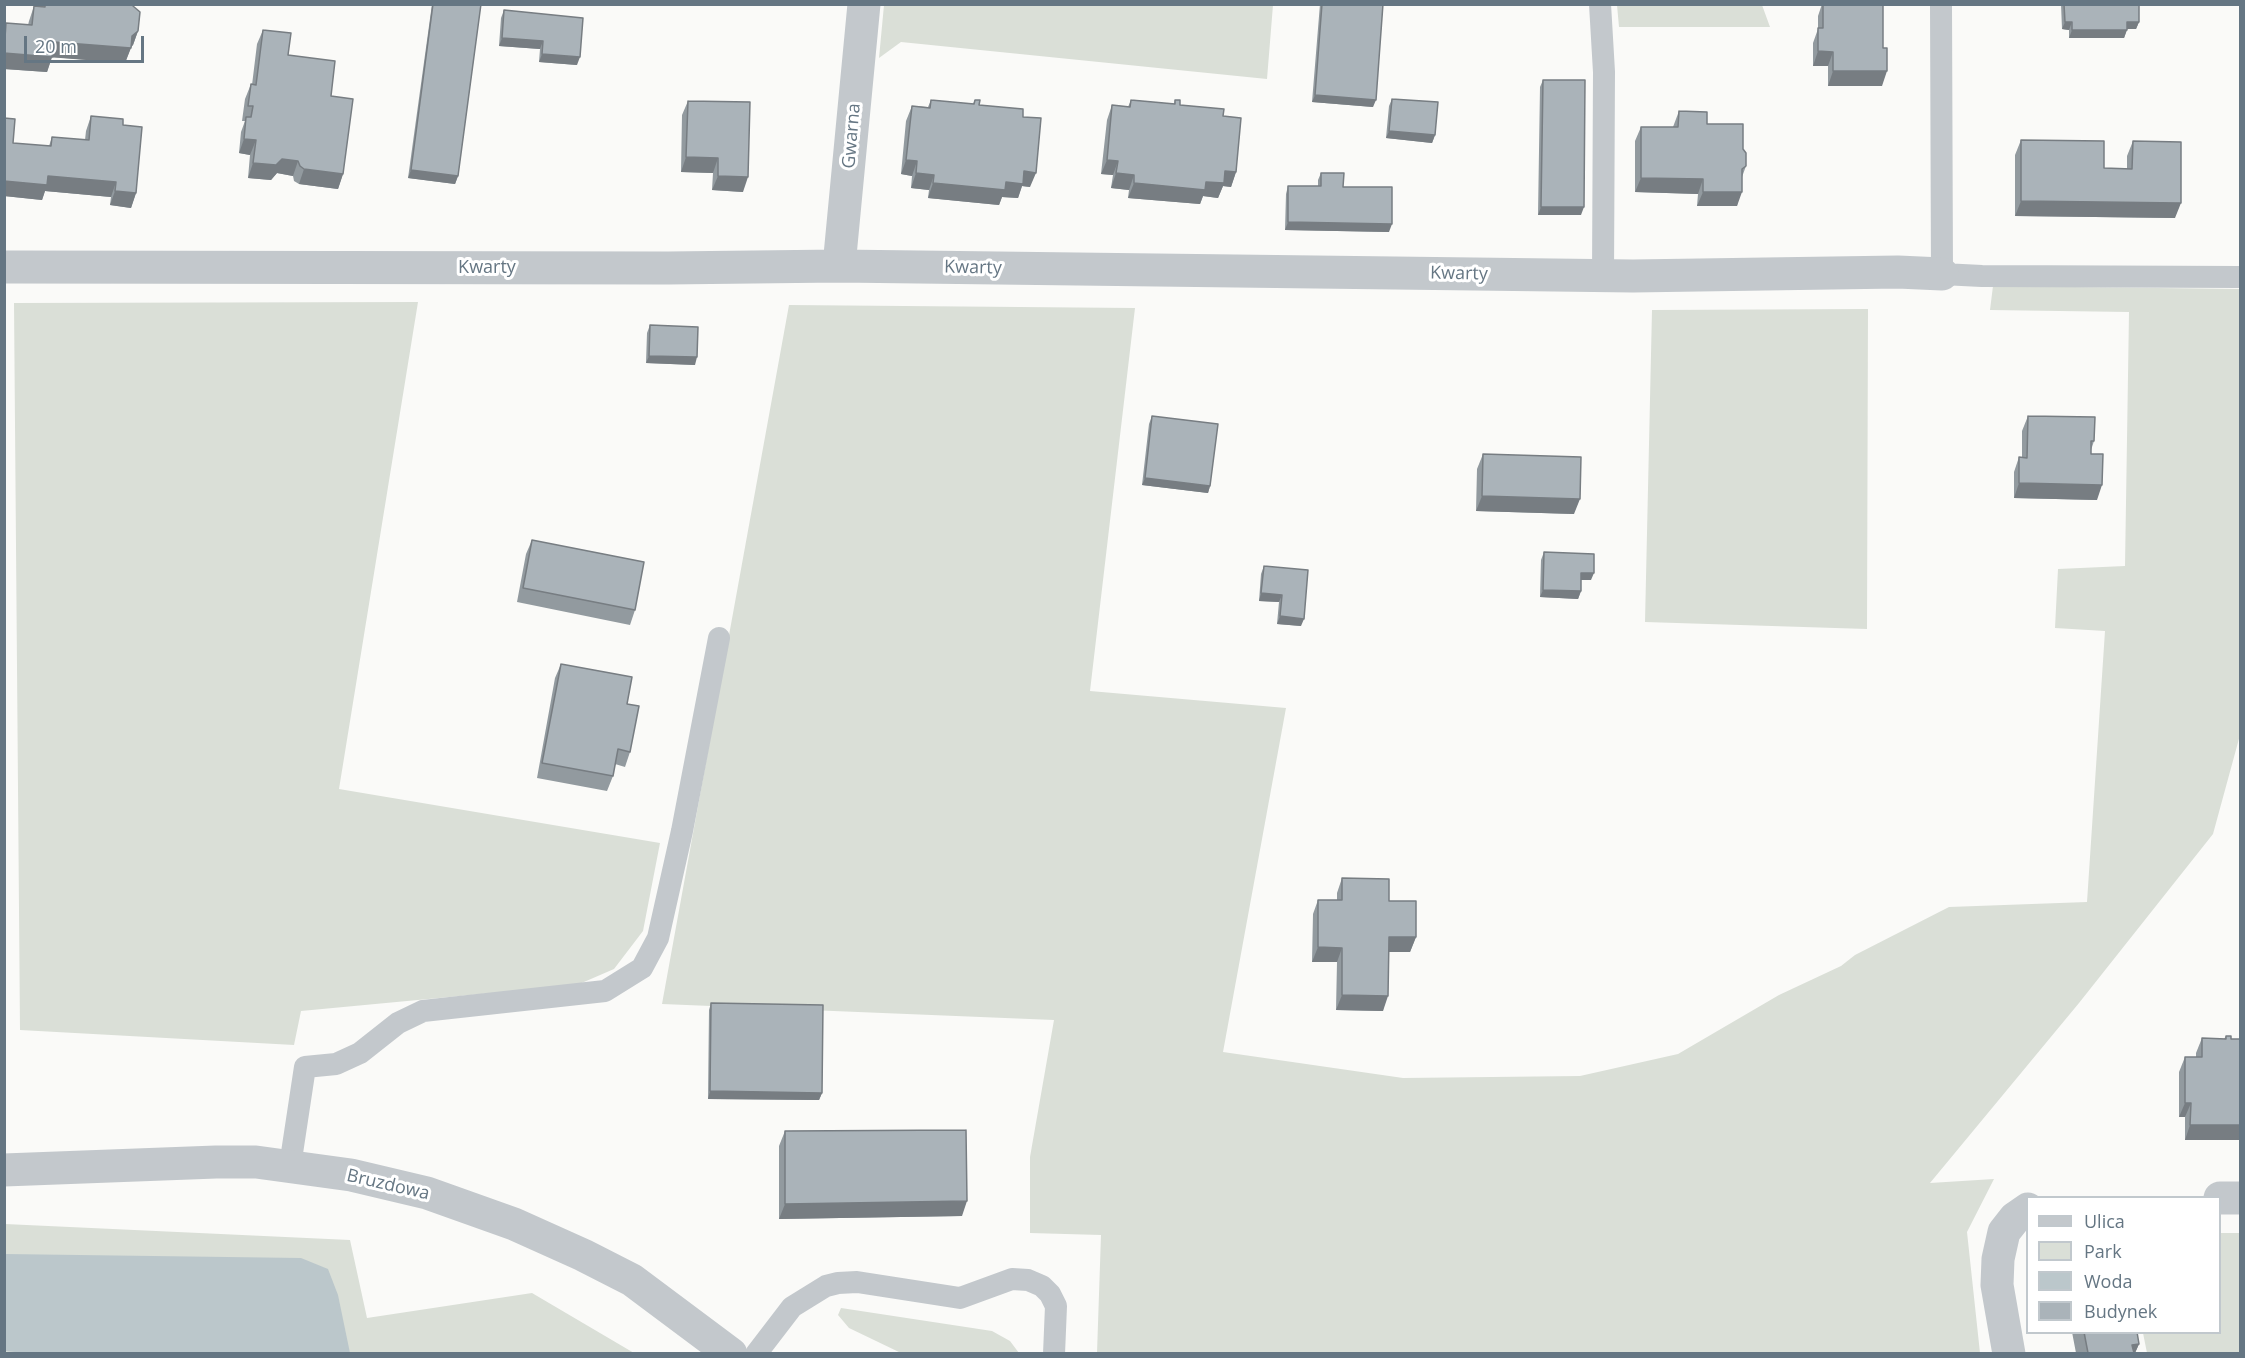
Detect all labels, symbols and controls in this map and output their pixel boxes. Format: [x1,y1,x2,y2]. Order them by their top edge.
scale bar [27,24,147,62]
text: 20 m [35,34,77,58]
street label: Gwarna [838,102,866,170]
street label: Kwarty [458,257,516,279]
street label: Kwarty [944,257,1002,279]
street label: Kwarty [1430,263,1488,285]
street label: Bruzdowa [345,1165,431,1205]
legend [2026,1196,2221,1334]
text: Ulica [2084,1209,2125,1233]
text: Park [2084,1239,2122,1263]
text: Woda [2084,1269,2132,1293]
text: Budynek [2084,1299,2157,1323]

